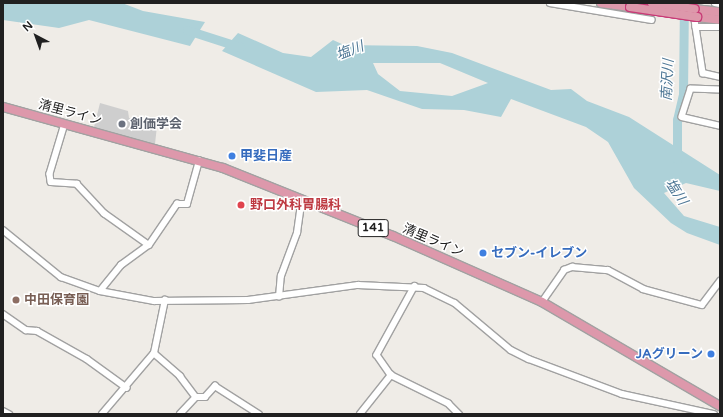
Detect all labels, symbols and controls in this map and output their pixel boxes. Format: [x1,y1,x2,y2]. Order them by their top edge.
north arrow [16,16,56,56]
text: N [20,19,35,34]
water label: 塩川 [334,38,366,64]
water label: 南沢川 [659,59,677,101]
street label: 清里ライン [37,97,103,129]
place label: 創価学会 [130,116,182,132]
marker: 創価学会 [117,119,127,129]
place label: 甲斐日産 [240,148,292,164]
marker: 甲斐日産 [227,151,237,161]
water label: 塩川 [661,176,691,208]
place label: 野口外科胃腸科 [250,197,341,213]
marker: 野口外科胃腸科 [235,199,247,211]
road number: 141 [357,218,389,238]
street label: 清里ライン [400,221,466,261]
place label: セブン-イレブン [491,245,587,261]
marker: セブン-イレブン [478,248,488,258]
place label: 中田保育園 [24,292,89,308]
marker: 中田保育園 [11,295,21,305]
place label: JAグリーン [635,346,703,362]
marker: JAグリーン [706,349,716,359]

